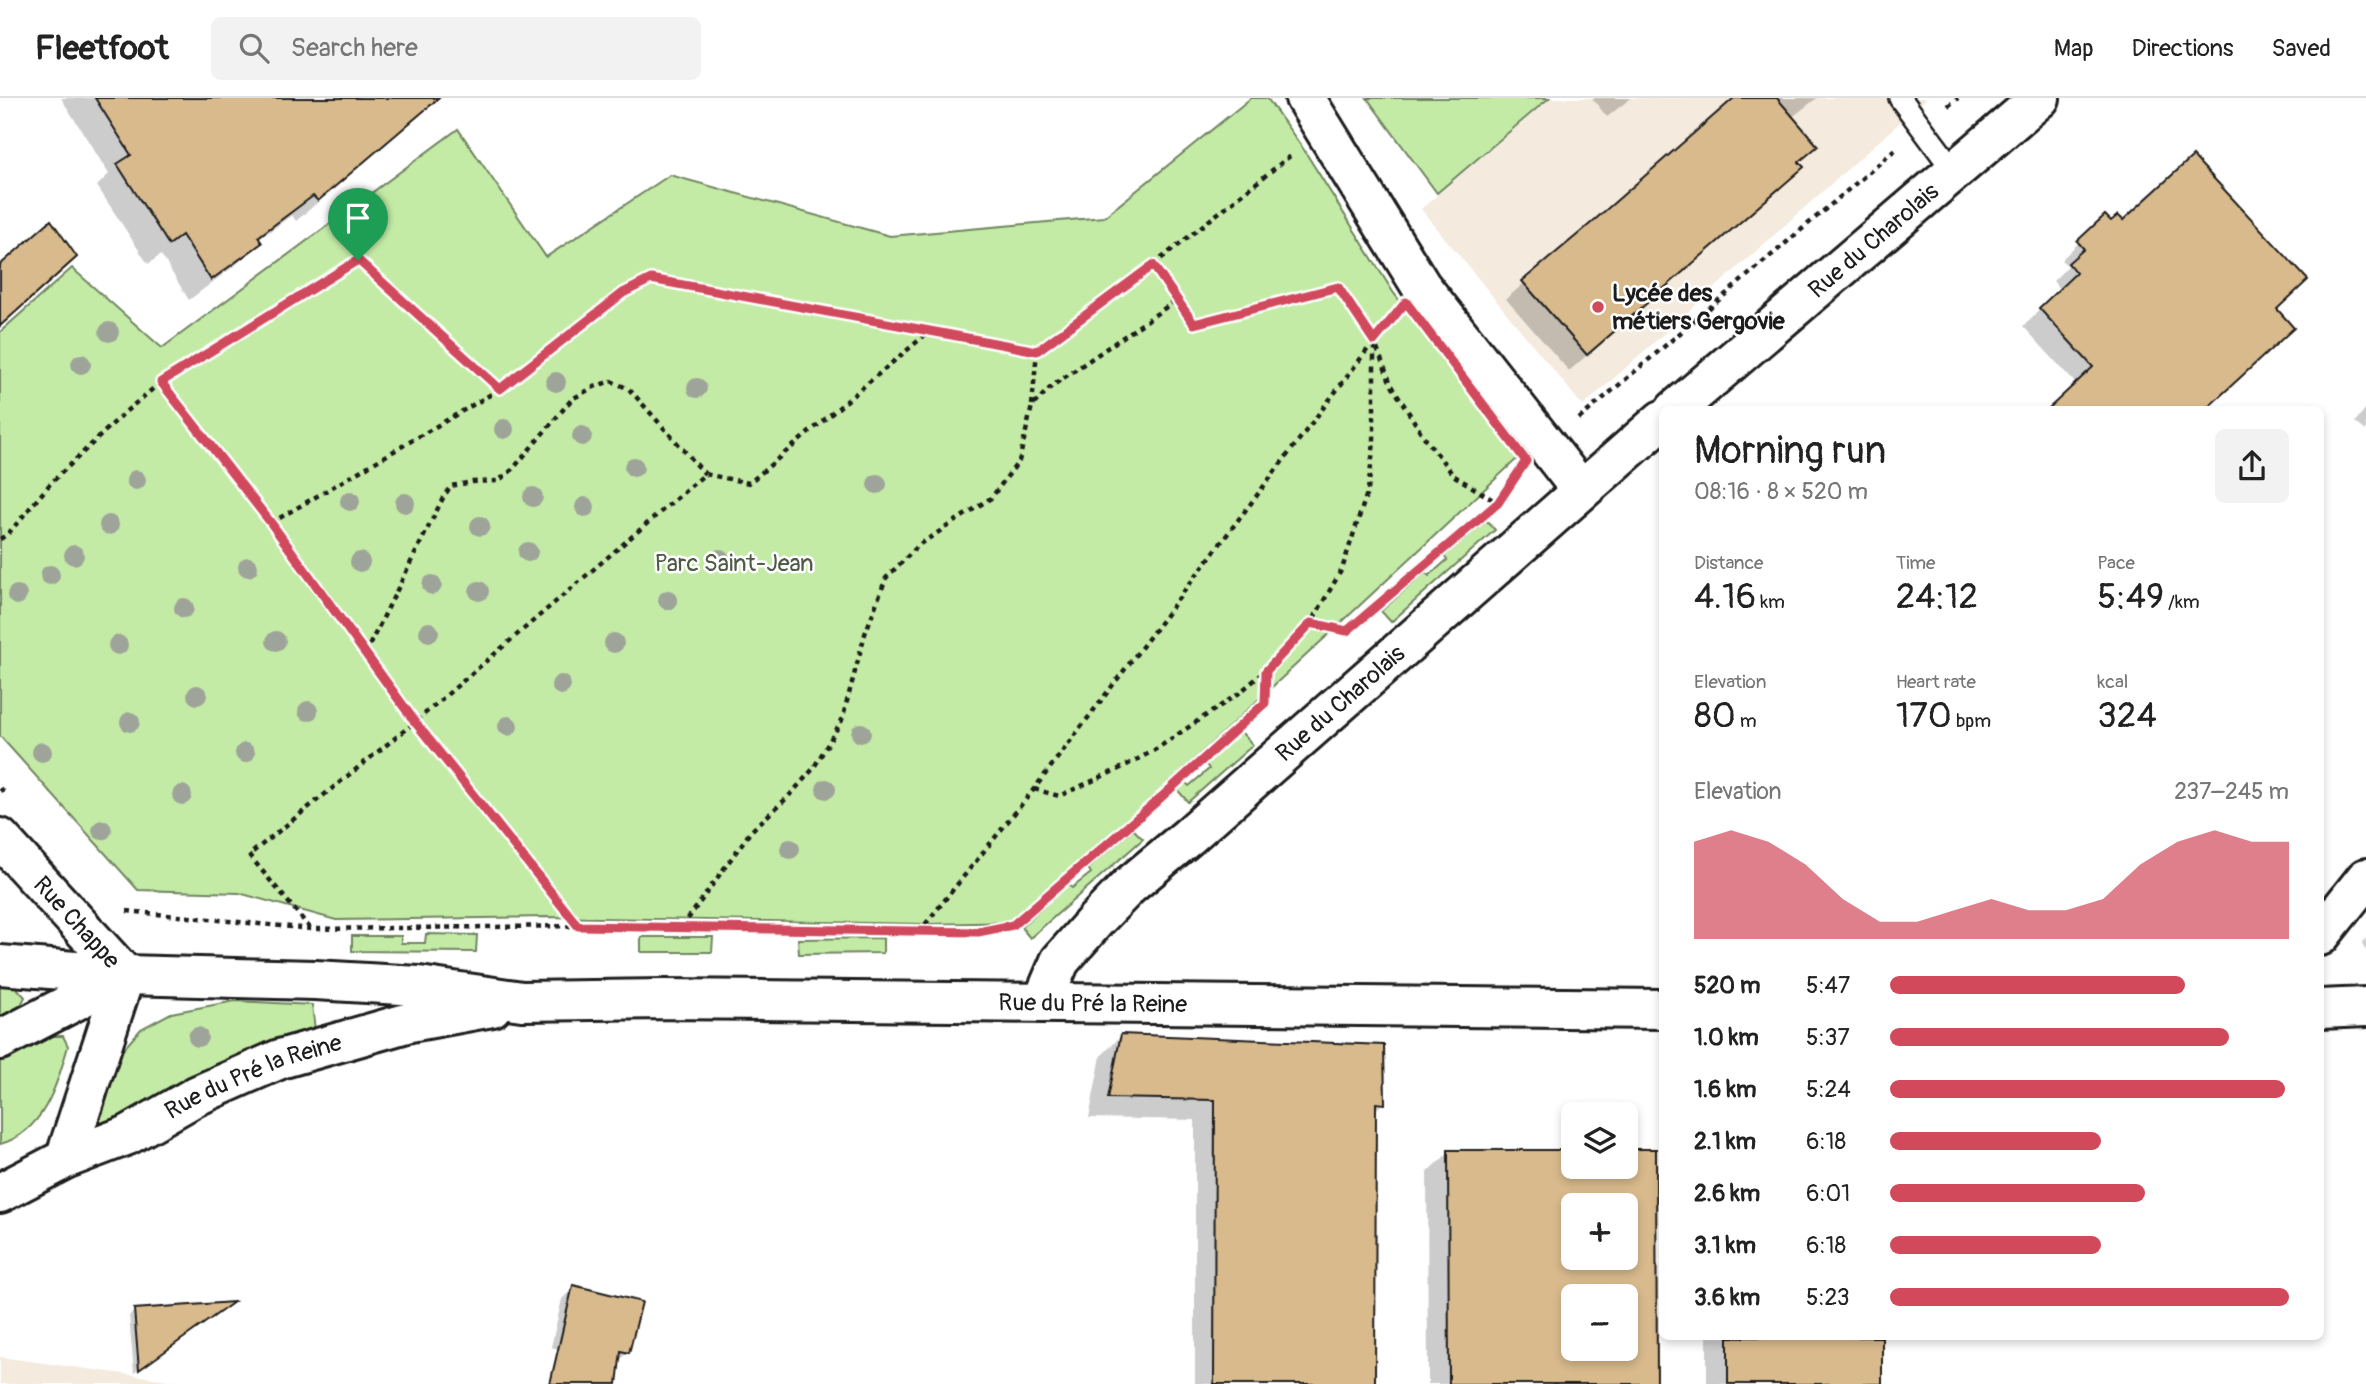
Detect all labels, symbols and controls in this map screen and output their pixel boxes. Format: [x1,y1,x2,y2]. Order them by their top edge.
search box [211,17,701,80]
text: Fleetfoot [35,28,169,69]
icon: search [235,29,273,67]
text: Search here [291,32,418,64]
text: Map [2054,34,2094,63]
text: Directions [2132,34,2233,63]
text: Saved [2271,34,2331,63]
street label: Rue du Charolais [1803,177,1945,305]
pin [328,188,388,260]
icon: arrive [339,199,377,237]
place label: Lycée des métiers Gergovie [1612,279,1786,336]
marker: Lycée des métiers Gergovie [1590,299,1606,315]
text: Morning run [1694,427,1886,475]
button: share [2215,429,2289,503]
text: 08:16 · 8 × 520 m [1694,477,1868,506]
park label: Parc Saint-Jean [654,549,814,578]
text: Distance [1694,551,1763,575]
text: Time [1896,551,1935,575]
text: Pace [2097,551,2135,575]
text: 4.16 [1694,575,1756,619]
text: 24:12 [1896,575,1978,619]
text: 5:49 [2097,575,2164,619]
text: km [1756,590,1785,614]
text: /km [2164,590,2200,614]
street label: Rue du Charolais [1270,639,1411,768]
text: Elevation [1694,670,1766,694]
text: Heart rate [1896,670,1976,694]
text: kcal [2097,670,2128,694]
text: 80 [1694,694,1736,738]
text: 170 [1896,694,1952,738]
text: 324 [2097,694,2157,738]
text: m [1736,709,1757,733]
text: bpm [1952,709,1991,733]
text: Elevation [1694,777,1782,806]
text: 237–245 m [2174,777,2289,806]
street label: Rue Chappe [27,870,126,975]
text: 520 m [1694,971,1760,1000]
text: 5:47 [1806,971,1850,1000]
street label: Rue du Pré la Reine [998,988,1187,1019]
text: 1.0 km [1694,1023,1759,1052]
text: 5:37 [1806,1023,1850,1052]
street label: Rue du Pré la Reine [160,1028,345,1126]
text: 1.6 km [1694,1075,1756,1104]
text: 5:24 [1806,1075,1851,1104]
map controls [1561,1102,1638,1361]
button: layers [1561,1102,1638,1179]
text: 2.1 km [1694,1127,1756,1156]
text: 6:18 [1806,1127,1846,1156]
text: 2.6 km [1694,1179,1760,1208]
text: 6:01 [1806,1179,1850,1208]
button: + [1561,1193,1638,1270]
text: 3.1 km [1694,1231,1756,1260]
text: 6:18 [1806,1231,1846,1260]
text: 3.6 km [1694,1283,1760,1312]
text: 5:23 [1806,1283,1850,1312]
button: − [1561,1284,1638,1361]

